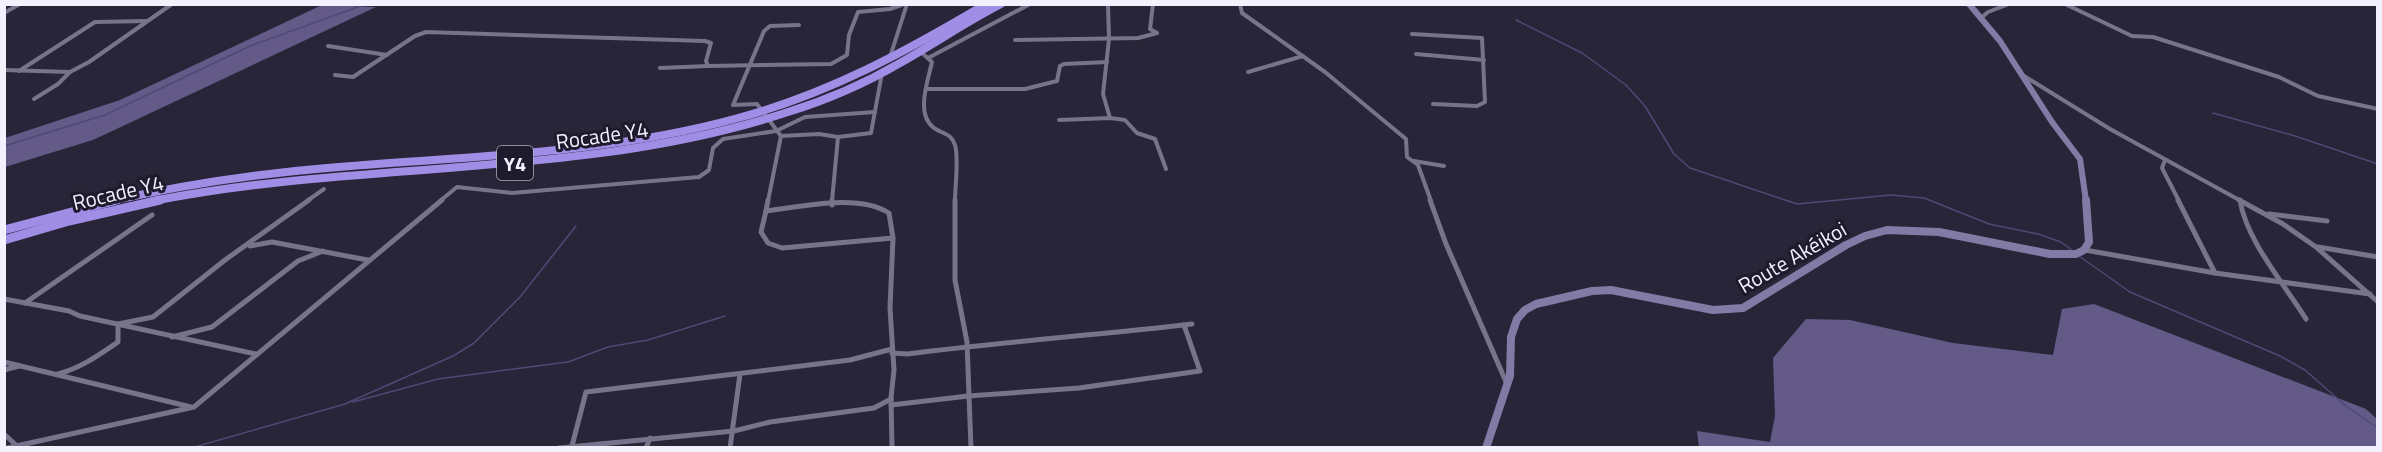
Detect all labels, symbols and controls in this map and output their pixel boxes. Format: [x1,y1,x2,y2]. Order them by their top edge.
street label: Rocade Y4 [554,113,650,157]
road number: Y4 [497,146,533,180]
street label: Rocade Y4 [69,166,167,218]
street label: Route Akéikoi [1732,213,1852,301]

